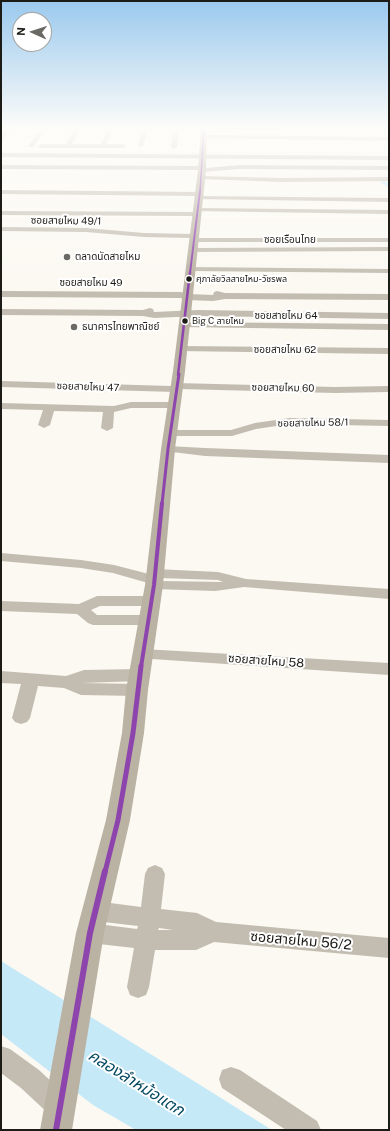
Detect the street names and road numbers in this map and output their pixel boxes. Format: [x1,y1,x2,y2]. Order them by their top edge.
street label: ซอยสายไหม 49/1 [31,214,101,228]
street label: ซอยเรือนไทย [264,234,316,246]
street label: ซอยสายไหม 49 [60,277,122,289]
street label: ซอยสายไหม 64 [255,310,317,322]
street label: ซอยสายไหม 62 [254,344,316,356]
street label: ซอยสายไหม 47 [56,380,120,394]
street label: ซอยสายไหม 60 [252,381,314,395]
street label: ซอยสายไหม 58/1 [277,416,349,430]
street label: ซอยสายไหม 58 [228,651,304,671]
street label: ซอยสายไหม 56/2 [250,928,352,954]

